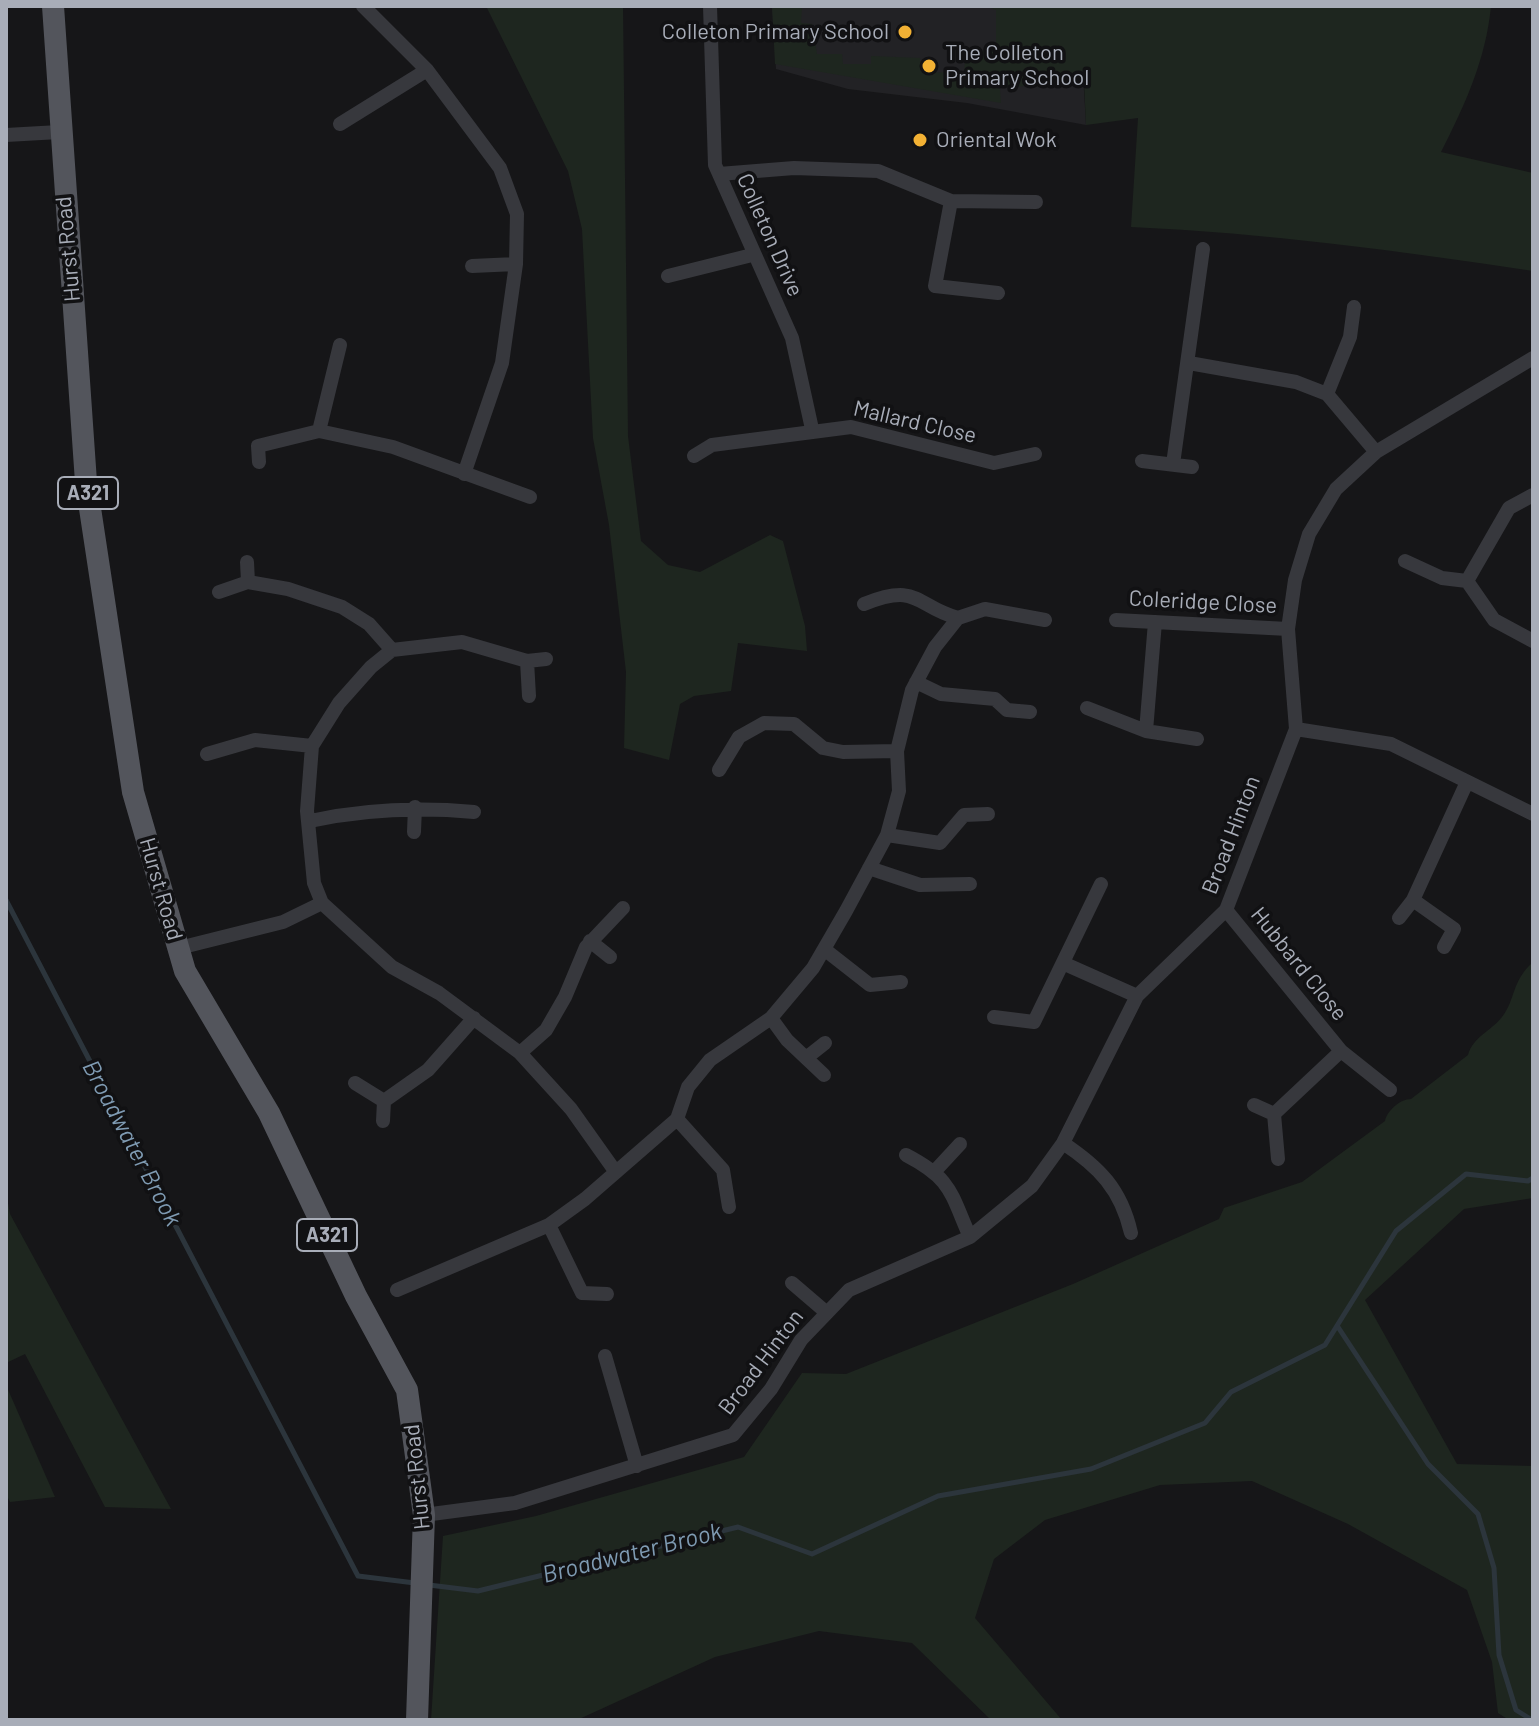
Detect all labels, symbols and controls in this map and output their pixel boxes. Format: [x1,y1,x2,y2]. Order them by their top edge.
place label: Colleton Primary School [662,19,889,45]
marker: Colleton Primary School [896,23,914,41]
place label: The Colleton Primary School [945,40,1089,92]
marker: The Colleton Primary School [920,57,938,75]
place label: Oriental Wok [936,127,1057,153]
marker: Oriental Wok [911,131,929,149]
street label: Colleton Drive [731,169,809,301]
street label: Hurst Road [50,195,86,303]
street label: Mallard Close [851,395,979,449]
road number: A321 [58,477,118,509]
street label: Coleridge Close [1128,585,1278,619]
street label: Broad Hinton [1196,772,1266,898]
street label: Hurst Road [134,835,188,943]
street label: Hubbard Close [1245,902,1353,1026]
water label: Broadwater Brook [76,1055,188,1231]
road number: A321 [297,1219,357,1251]
street label: Broad Hinton [713,1304,809,1420]
street label: Hurst Road [398,1423,436,1531]
water label: Broadwater Brook [539,1517,725,1589]

